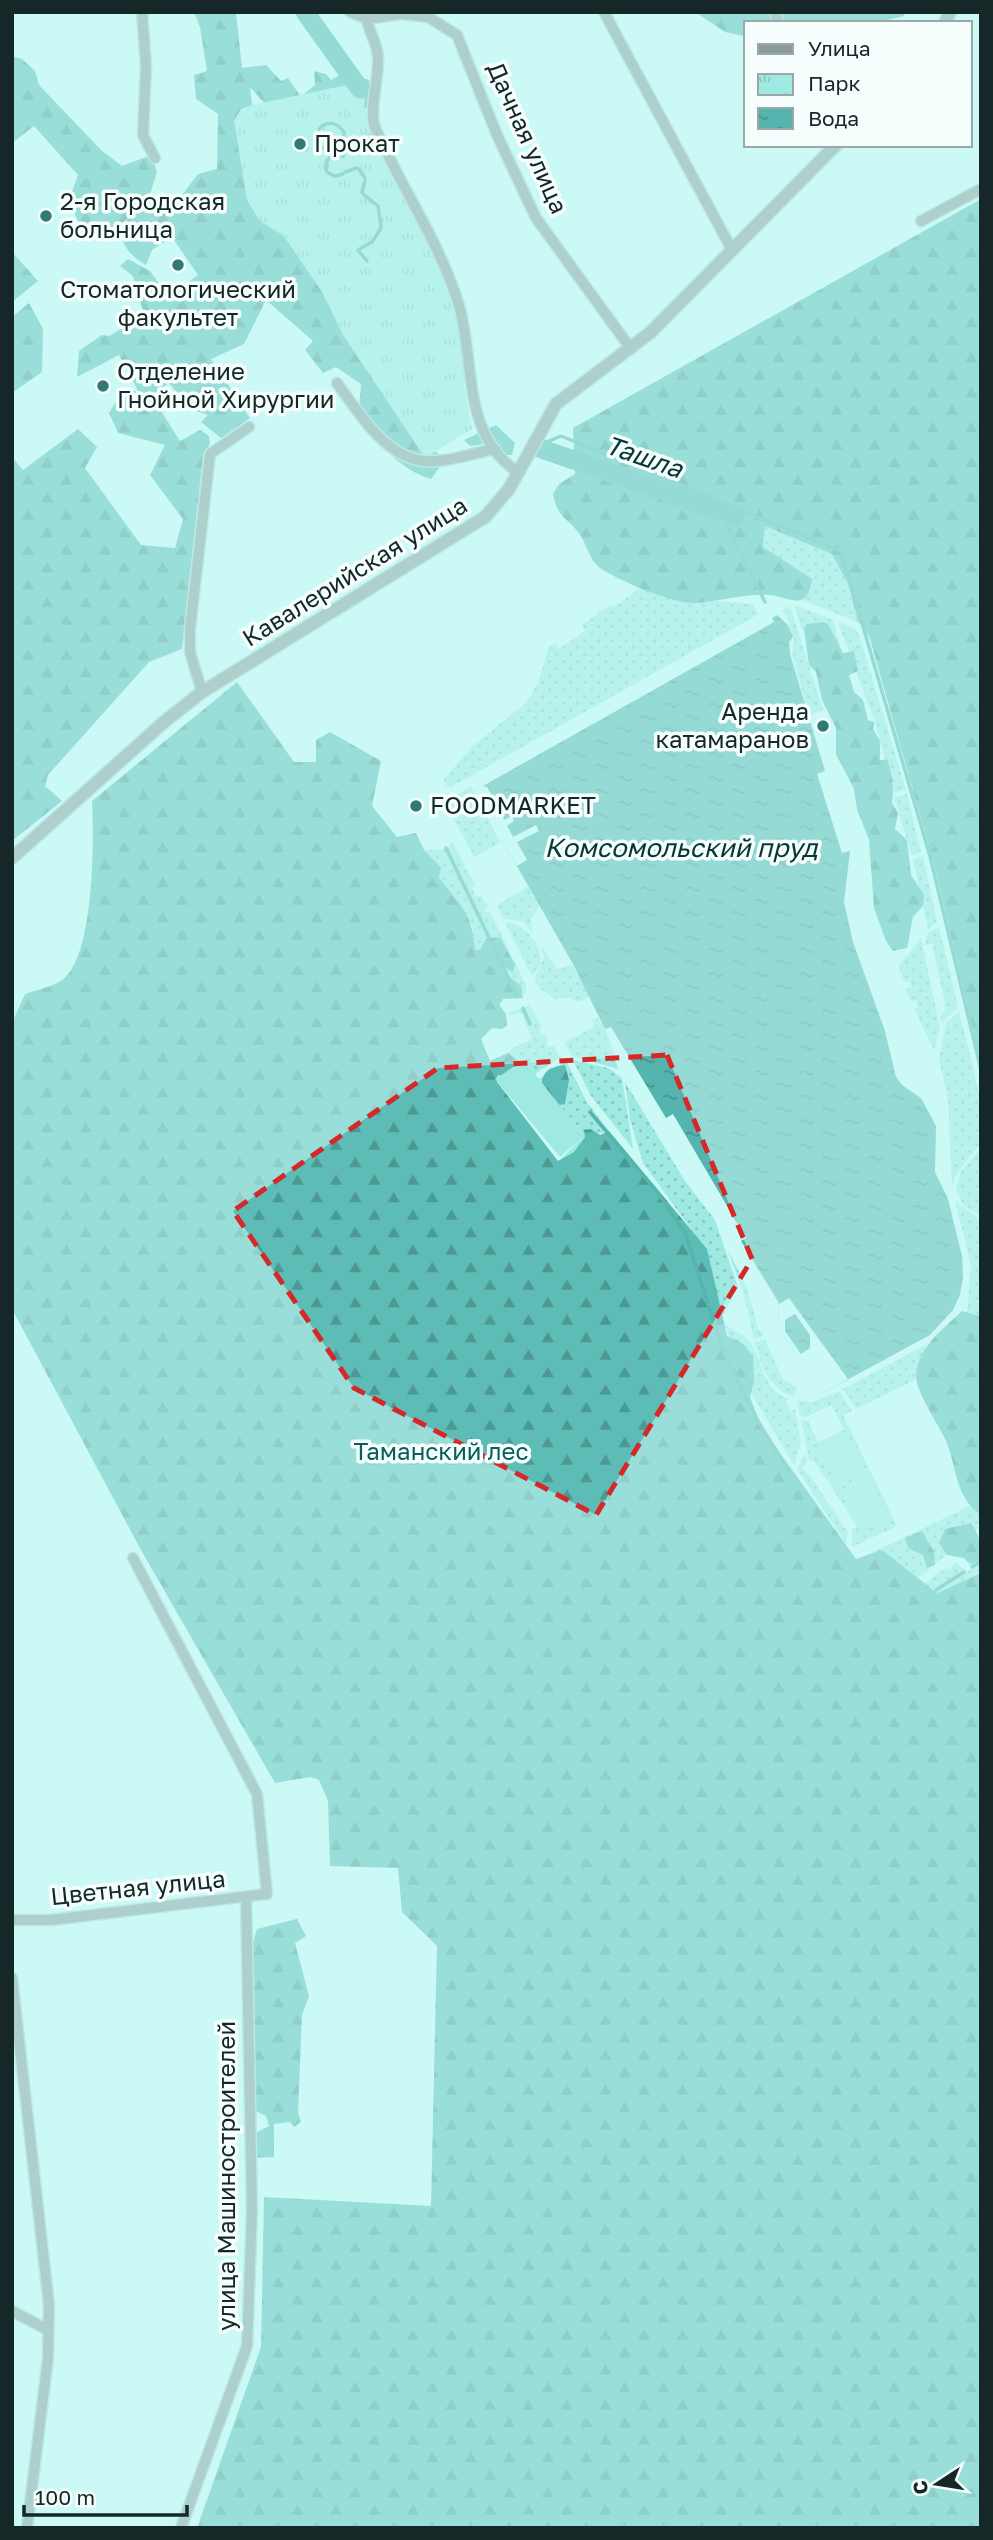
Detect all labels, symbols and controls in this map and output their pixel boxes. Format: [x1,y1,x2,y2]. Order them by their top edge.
legend [744,21,972,147]
text: Улица [808,35,871,61]
street label: Дачная улица [482,57,575,218]
text: Парк [808,70,861,96]
text: Вода [808,105,859,131]
place label: Прокат [314,128,400,157]
marker: Прокат [292,136,308,152]
place label: 2-я Городская больница [60,186,225,243]
marker: 2-я Городская больница [38,208,54,224]
marker: Стоматологический факультет [170,257,186,273]
place label: Стоматологический факультет [60,274,296,331]
place label: Отделение Гнойной Хирургии [117,356,334,413]
marker: Отделение Гнойной Хирургии [95,378,111,394]
water label: Ташла [602,429,688,485]
street label: Кавалерийская улица [237,490,472,652]
place label: Аренда катамаранов [656,696,809,753]
marker: Аренда катамаранов [815,718,831,734]
place label: FOODMARKET [430,790,596,819]
marker: FOODMARKET [408,798,424,814]
water label: Комсомольский пруд [545,832,819,863]
park label: Таманский лес [354,1436,528,1465]
street label: Цветная улица [49,1863,227,1910]
street label: улица Машиностроителей [211,2021,240,2331]
north arrow [902,2449,972,2519]
scale bar [24,2474,187,2518]
text: С [907,2479,933,2497]
text: 100 m [35,2484,95,2510]

